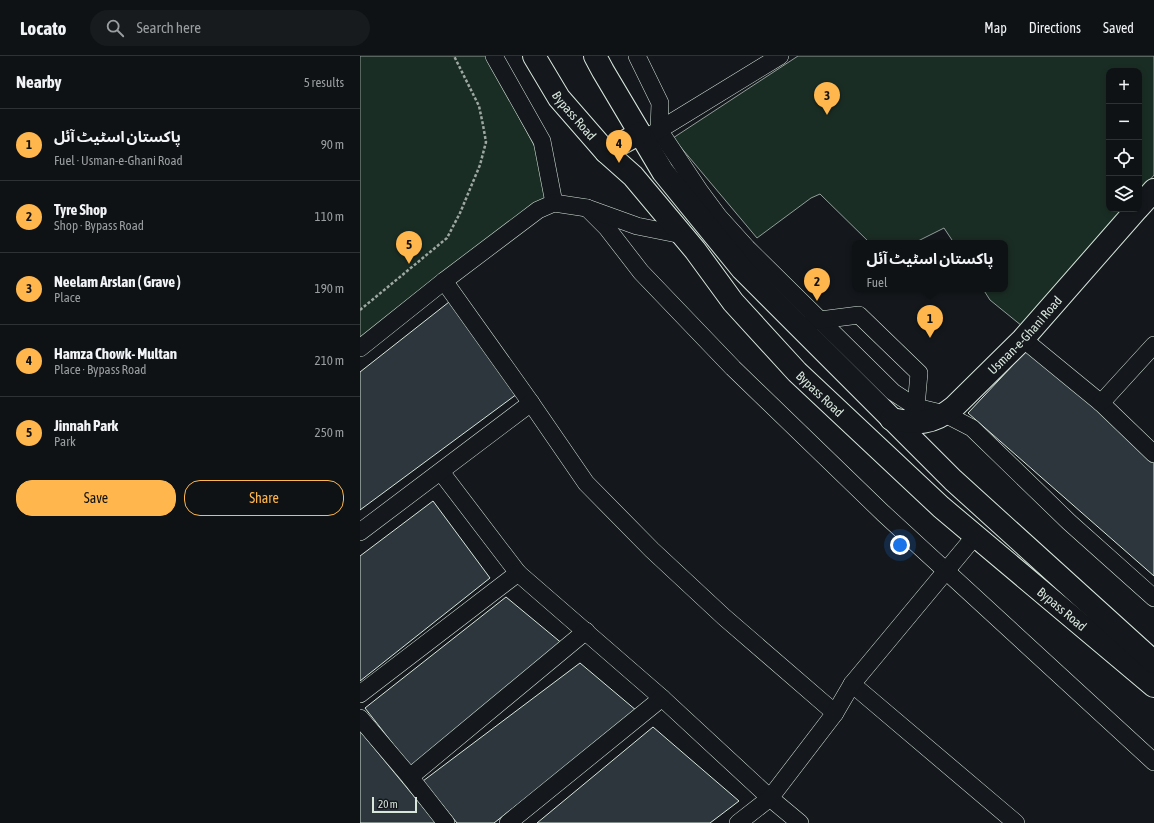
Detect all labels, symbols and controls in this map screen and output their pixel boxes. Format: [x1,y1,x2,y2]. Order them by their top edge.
search box [90,10,370,46]
text: Locato [20,17,66,39]
icon: search [104,17,126,39]
text: Search here [136,19,201,36]
text: Map [984,20,1007,36]
text: Directions [1029,20,1081,36]
text: Saved [1103,20,1134,36]
map controls [1106,68,1142,212]
button: + [1106,68,1142,104]
text: Nearby [16,72,62,92]
text: 5 results [304,75,344,90]
pin: 3 [814,82,840,115]
street label: Bypass Road [549,89,599,143]
button: − [1106,104,1142,140]
text: پاکستان اسٹیٹ آئل [54,128,181,145]
pin: 4 [606,130,632,163]
text: 1 [26,137,32,152]
text: 90 m [321,137,344,152]
button: locate [1106,140,1142,176]
text: Fuel · Usman-e-Ghani Road [54,153,183,168]
button: layers [1106,176,1142,212]
text: Tyre Shop [54,201,107,218]
text: 2 [26,209,32,224]
text: 110 m [315,209,344,224]
text: Shop · Bypass Road [54,218,144,233]
pin: 5 [396,231,422,264]
popup [852,240,1008,292]
text: پاکستان اسٹیٹ آئل [867,250,993,267]
pin: 2 [804,268,830,301]
text: Neelam Arslan ( Grave ) [54,273,181,290]
text: Fuel [867,275,887,290]
text: 3 [26,281,32,296]
text: 190 m [315,281,344,296]
text: Place [54,290,81,305]
street label: Usman-e-Ghani Road [985,293,1065,378]
pin: 1 [917,305,943,338]
text: Hamza Chowk- Multan [54,345,177,362]
text: 4 [26,353,32,368]
text: 210 m [315,353,344,368]
text: Place · Bypass Road [54,362,146,377]
street label: Bypass Road [793,368,847,420]
text: Jinnah Park [54,417,118,434]
text: 5 [26,425,32,440]
text: 250 m [315,425,344,440]
text: Park [54,434,76,449]
button: Save [16,480,176,516]
button: Share [184,480,344,516]
your location [890,535,910,555]
street label: Bypass Road [1034,584,1089,634]
scale bar [372,795,417,814]
text: 20 m [378,798,398,810]

